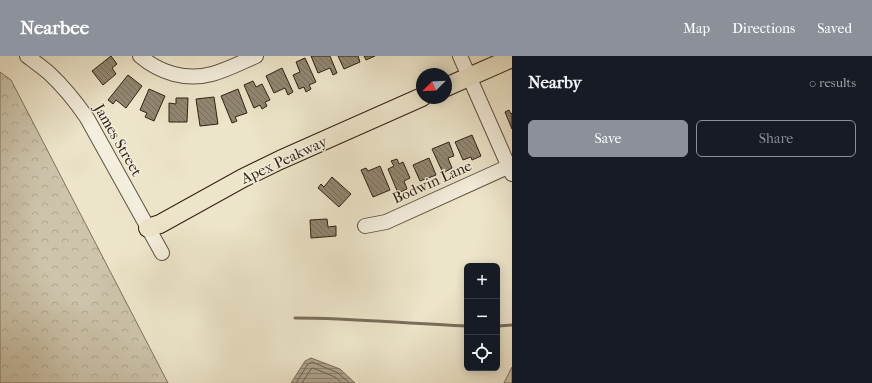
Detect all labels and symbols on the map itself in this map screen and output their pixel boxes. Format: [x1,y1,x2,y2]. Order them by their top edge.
north arrow [416,68,452,104]
street label: James Street [90,100,146,180]
street label: Apex Peakway [237,132,331,188]
street label: Bodwin Lane [389,156,475,208]

